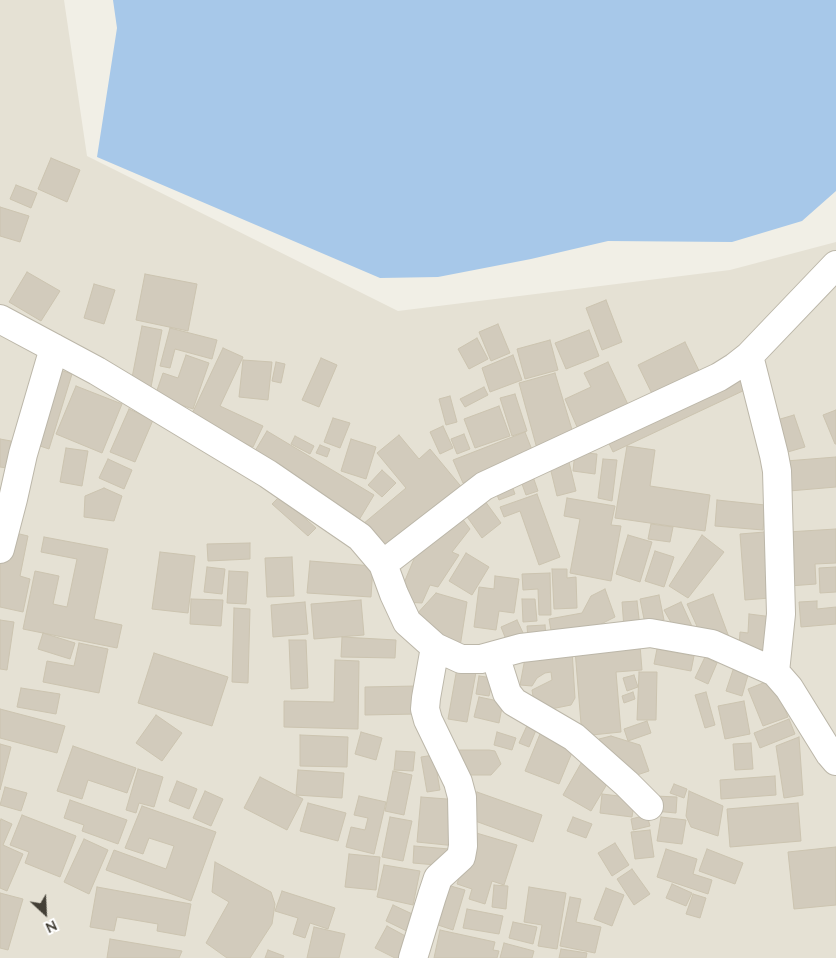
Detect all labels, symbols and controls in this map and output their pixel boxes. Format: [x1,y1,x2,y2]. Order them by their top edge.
north arrow [20,888,70,938]
text: N [43,916,60,937]

